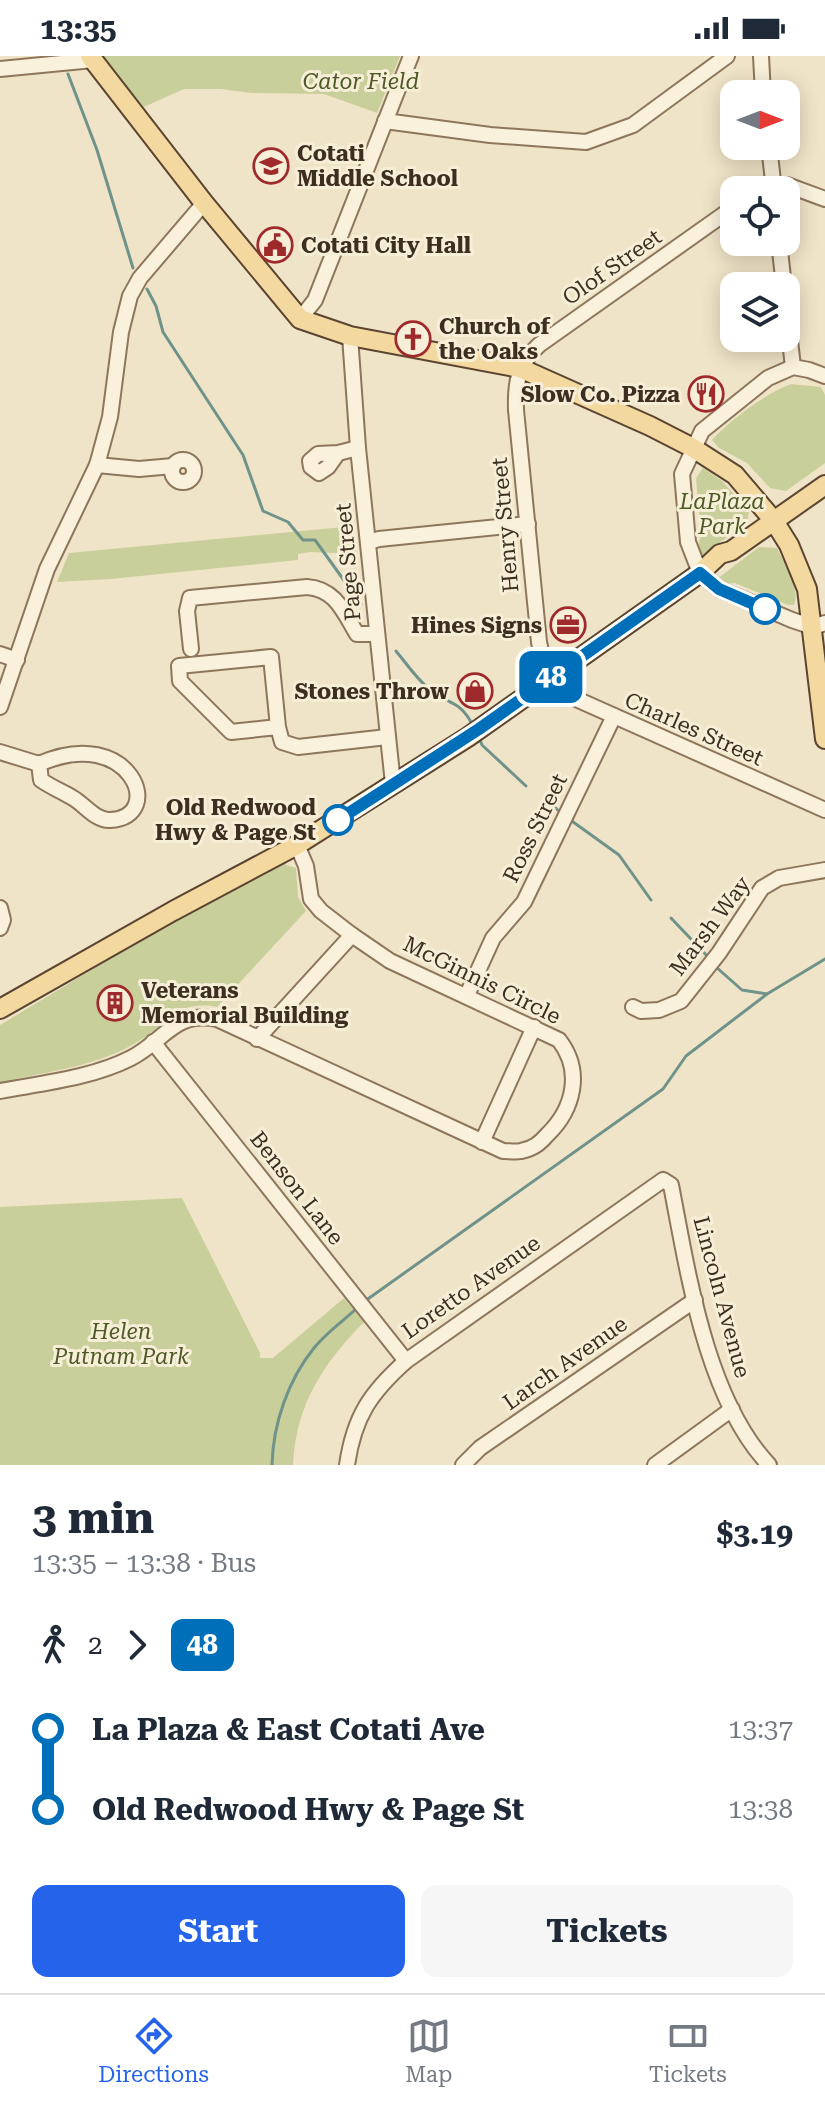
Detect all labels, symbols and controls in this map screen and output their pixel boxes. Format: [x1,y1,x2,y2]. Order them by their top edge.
text: 13:35 [40,11,117,46]
park label: Cator Field [303,69,419,94]
north arrow [720,80,800,160]
map controls [720,80,800,352]
place label: Cotati Middle School [297,141,458,191]
school or university icon: Cotati Middle School [252,147,290,185]
button: locate [720,176,800,256]
street label: Olof Street [558,224,666,310]
public building icon: Cotati City Hall [256,226,294,264]
place label: Cotati City Hall [301,233,471,258]
button: layers [720,272,800,352]
place label: Church of the Oaks [439,314,551,364]
church icon: Church of the Oaks [394,320,432,358]
restaurant icon: Slow Co. Pizza [687,375,725,413]
place label: Slow Co. Pizza [521,382,680,407]
street label: Henry Street [487,456,523,594]
park label: LaPlaza Park [678,489,765,539]
street label: Page Street [330,502,366,622]
unlabelled marker [750,594,780,624]
office icon: Hines Signs [549,606,587,644]
place label: Hines Signs [411,613,542,638]
line badge: 48 [515,651,587,703]
text: 48 [535,660,567,693]
shop icon: Stones Throw [456,672,494,710]
place label: Stones Throw [294,679,449,704]
street label: Charles Street [621,687,767,771]
street label: Ross Street [498,770,572,886]
place label: Old Redwood Hwy & Page St [155,795,316,845]
marker: Old Redwood Hwy & Page St [323,805,353,835]
street label: Marsh Way [665,871,755,981]
street label: McGinnis Circle [399,931,565,1029]
place label: Veterans Memorial Building [141,978,349,1028]
building icon: Veterans Memorial Building [96,984,134,1022]
street label: Benson Lane [245,1126,349,1250]
street label: Lincoln Avenue [688,1214,756,1380]
street label: Loretto Avenue [397,1230,545,1344]
street label: Larch Avenue [498,1311,632,1415]
park label: Helen Putnam Park [52,1319,189,1369]
text: 3 min [32,1492,154,1544]
text: $3.19 [716,1516,793,1551]
text: 13:35 – 13:38 · Bus [32,1548,256,1578]
icon: walk [32,1623,76,1667]
icon: forward [115,1623,159,1667]
text: 48 [187,1628,218,1661]
text: 2 [88,1630,103,1660]
text: La Plaza & East Cotati Ave [92,1712,485,1747]
text: 13:37 [728,1714,793,1744]
text: Old Redwood Hwy & Page St [92,1792,524,1827]
text: 13:38 [728,1794,793,1824]
button: Start [32,1885,405,1977]
button: Tickets [421,1885,793,1977]
tab: Directions [98,2014,209,2087]
tab: Map [405,2014,452,2087]
tab: Tickets [649,2014,727,2087]

